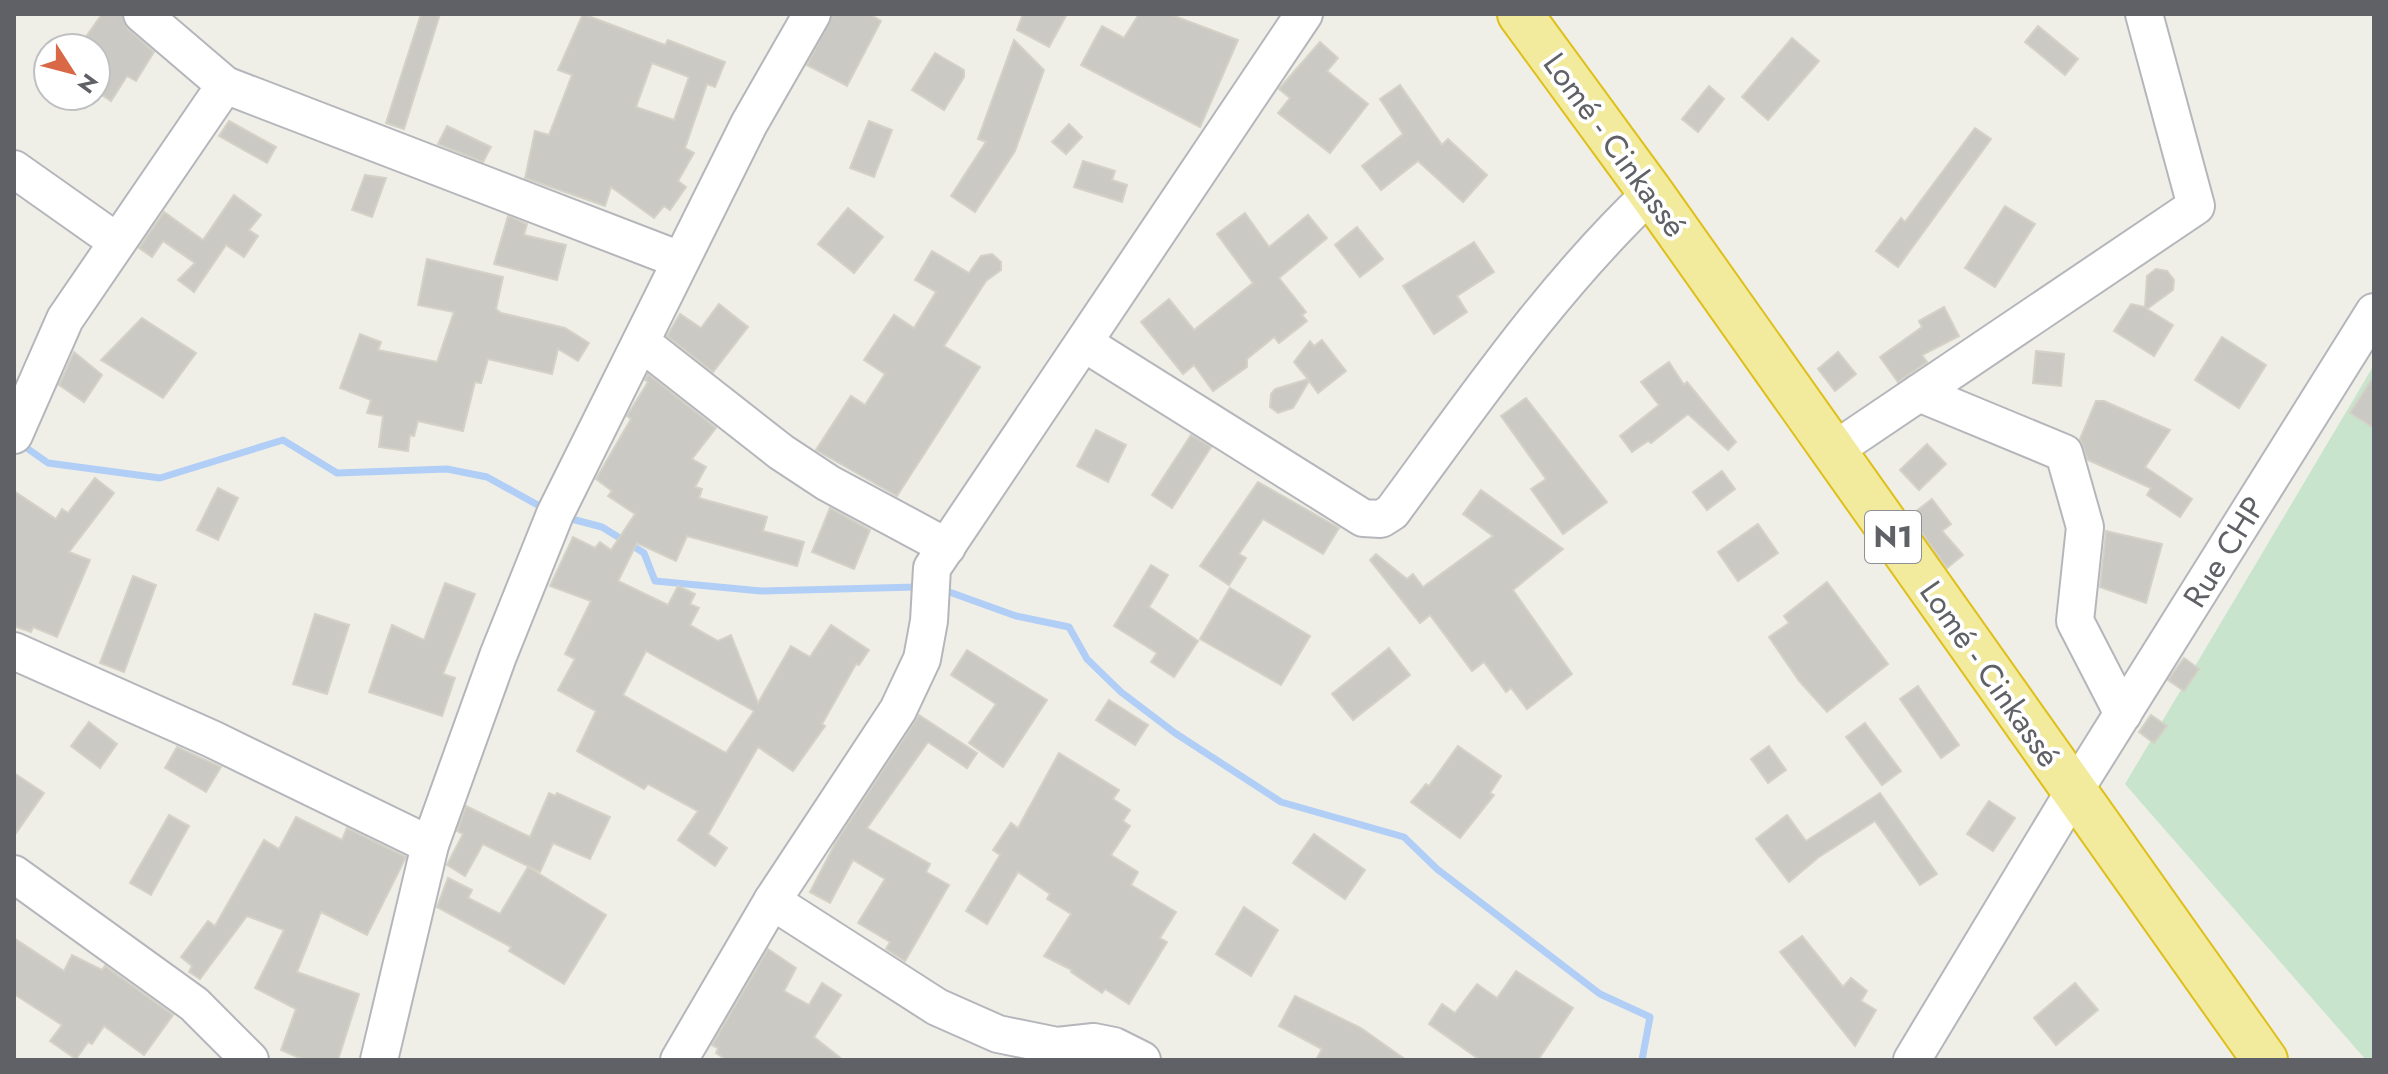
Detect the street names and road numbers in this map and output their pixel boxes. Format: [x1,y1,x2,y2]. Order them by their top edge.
street label: Lomé - Cinkassé [1532,43,1698,247]
street label: Rue CHP [2172,488,2276,616]
road number: N1 [1865,511,1921,563]
street label: Lomé - Cinkassé [1909,572,2071,776]

